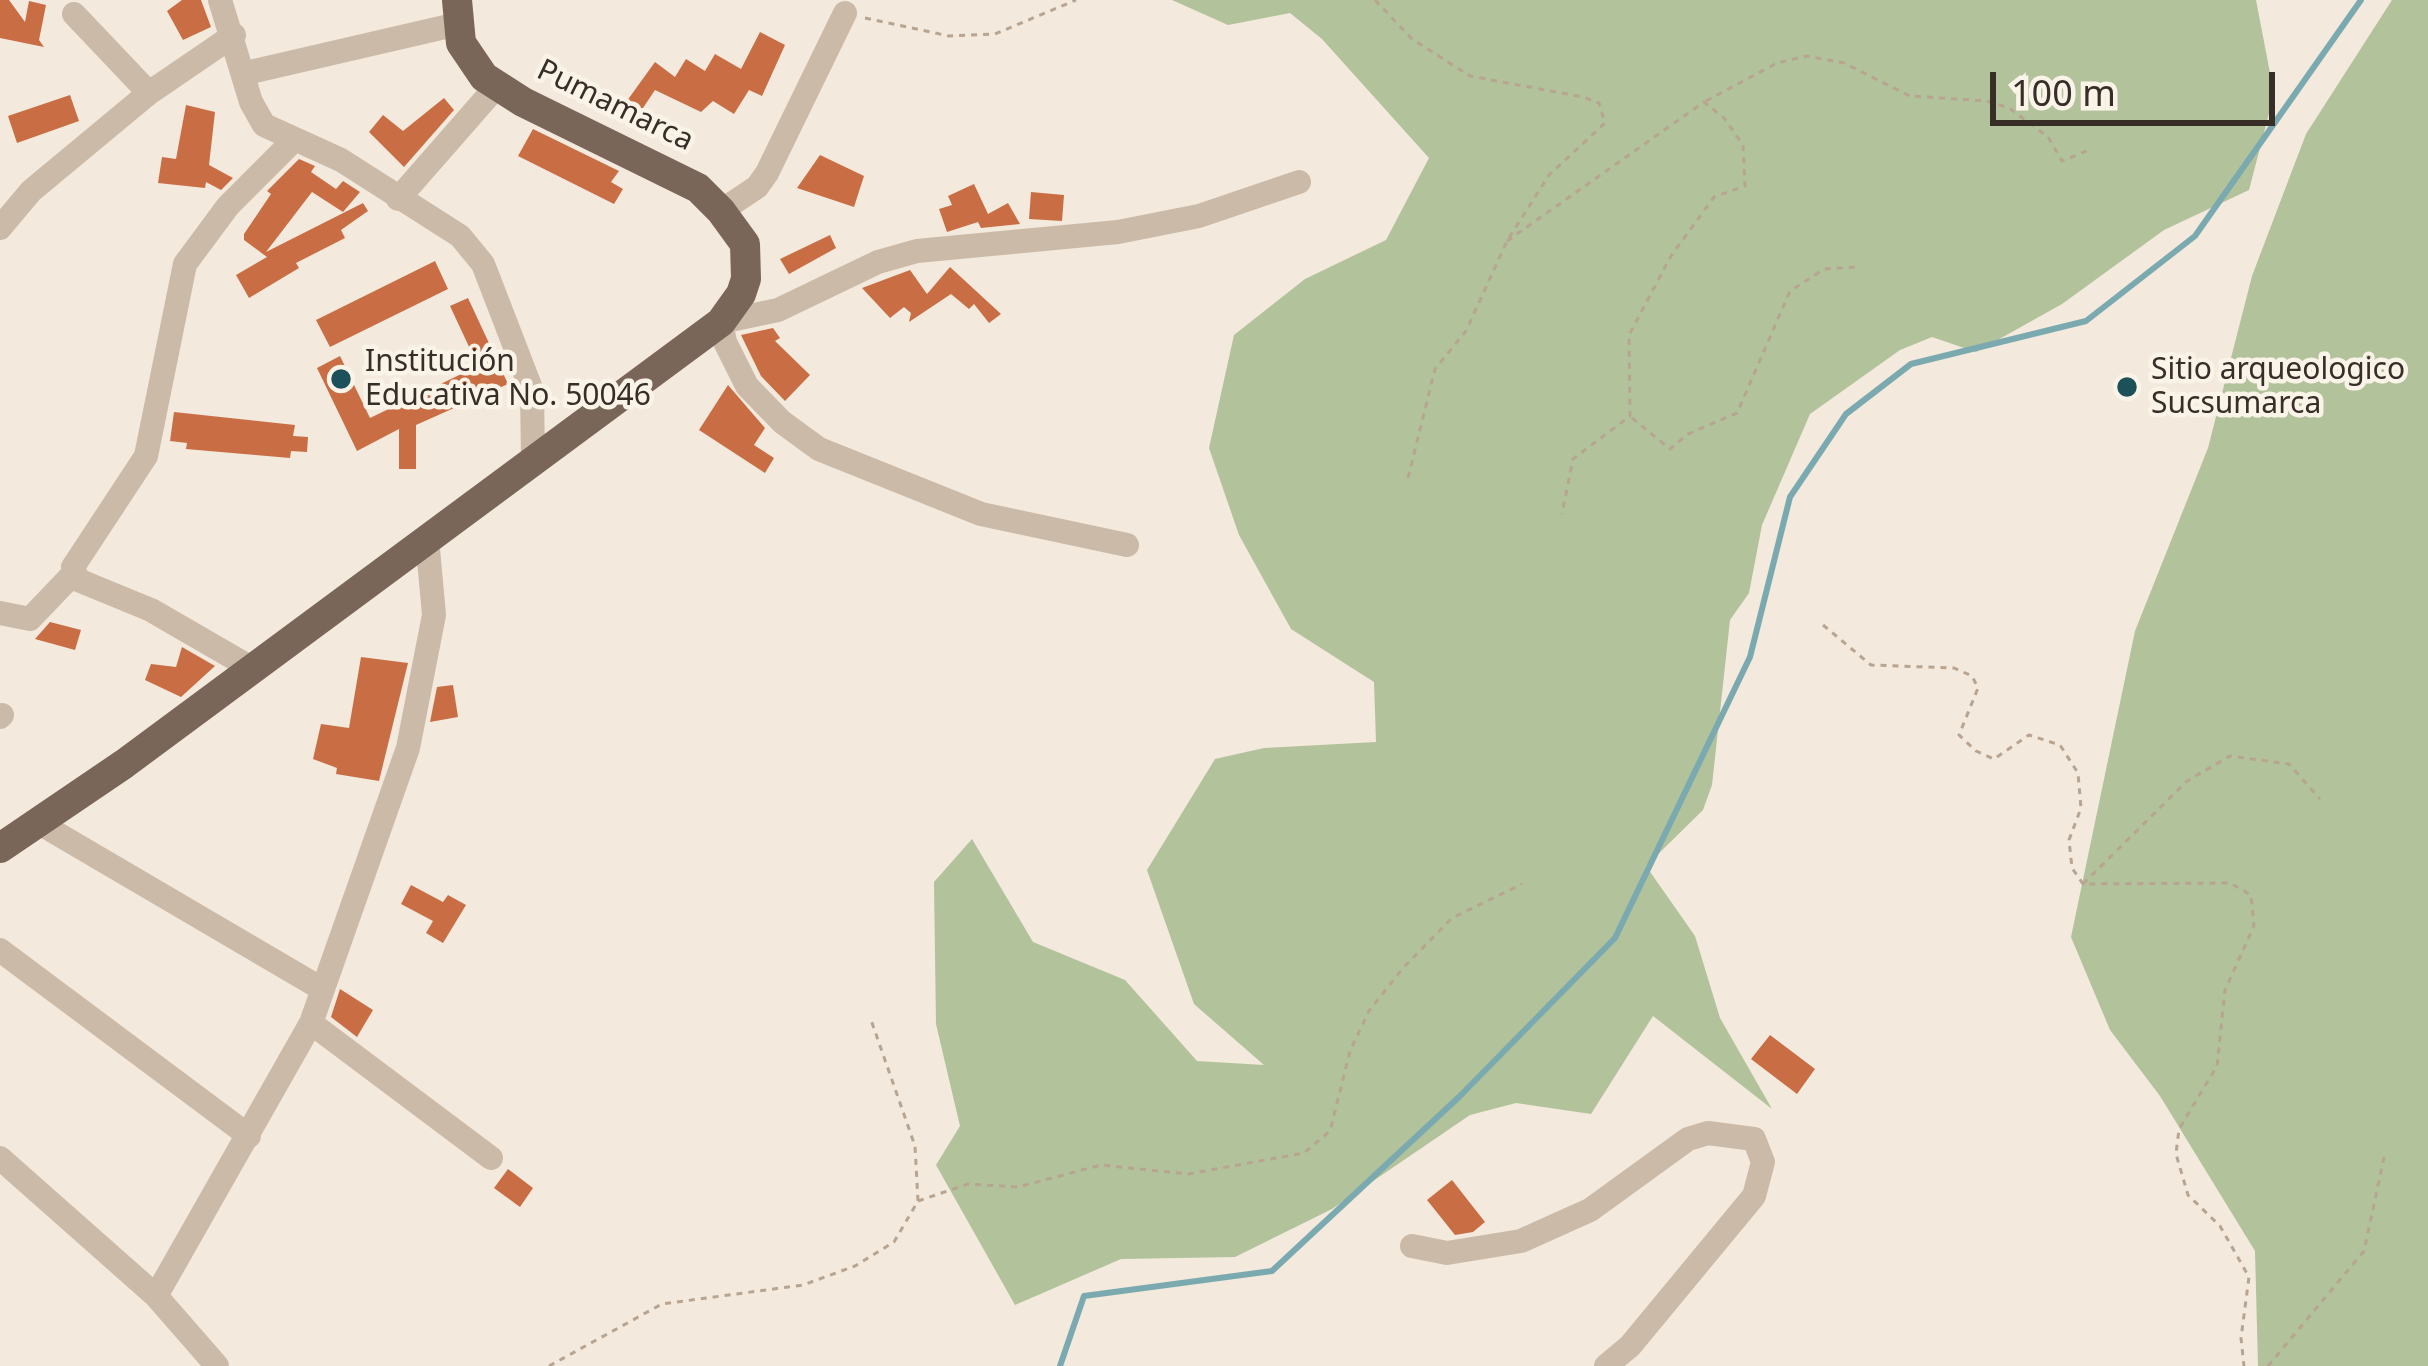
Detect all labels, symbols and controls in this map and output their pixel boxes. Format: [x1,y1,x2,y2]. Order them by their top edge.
scale bar [1996,48,2281,122]
street label: Pumamarca [531,53,699,159]
text: 100 m [2011,68,2116,117]
place label: Institución Educativa No. 50046 [365,344,651,415]
place label: Sitio arqueologico Sucsumarca [2151,352,2405,422]
marker: Institución Educativa No. 50046 [328,366,354,392]
marker: Sitio arqueologico Sucsumarca [2114,374,2140,400]

